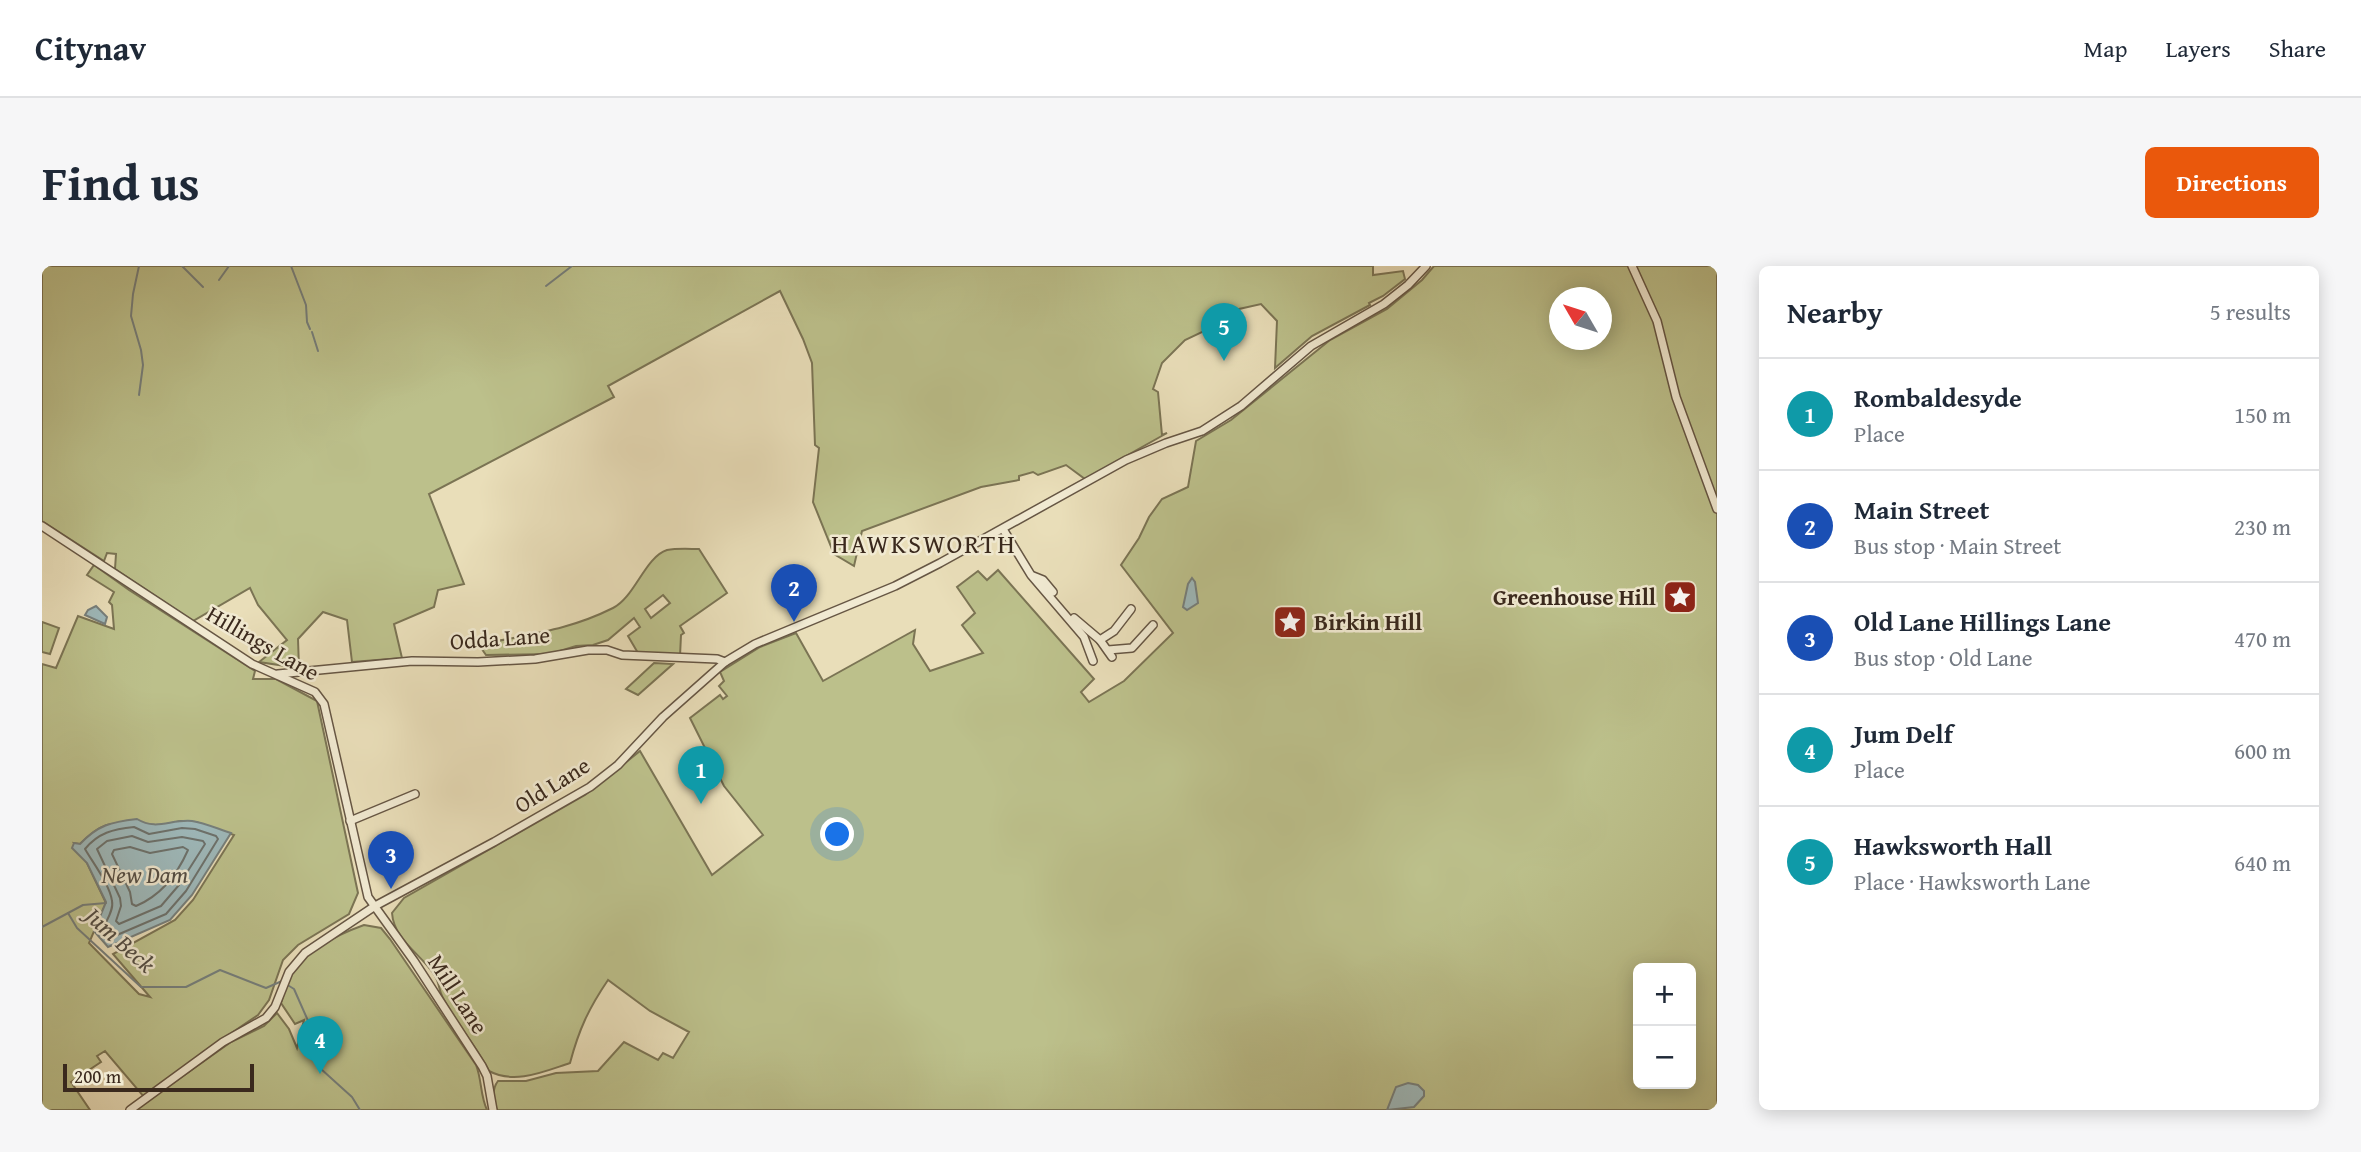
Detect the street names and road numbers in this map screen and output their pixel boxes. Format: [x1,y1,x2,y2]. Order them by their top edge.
street label: Hillings Lane [201,597,326,688]
street label: Odda Lane [449,618,551,657]
street label: Old Lane [508,748,596,821]
street label: Mill Lane [420,947,497,1040]

